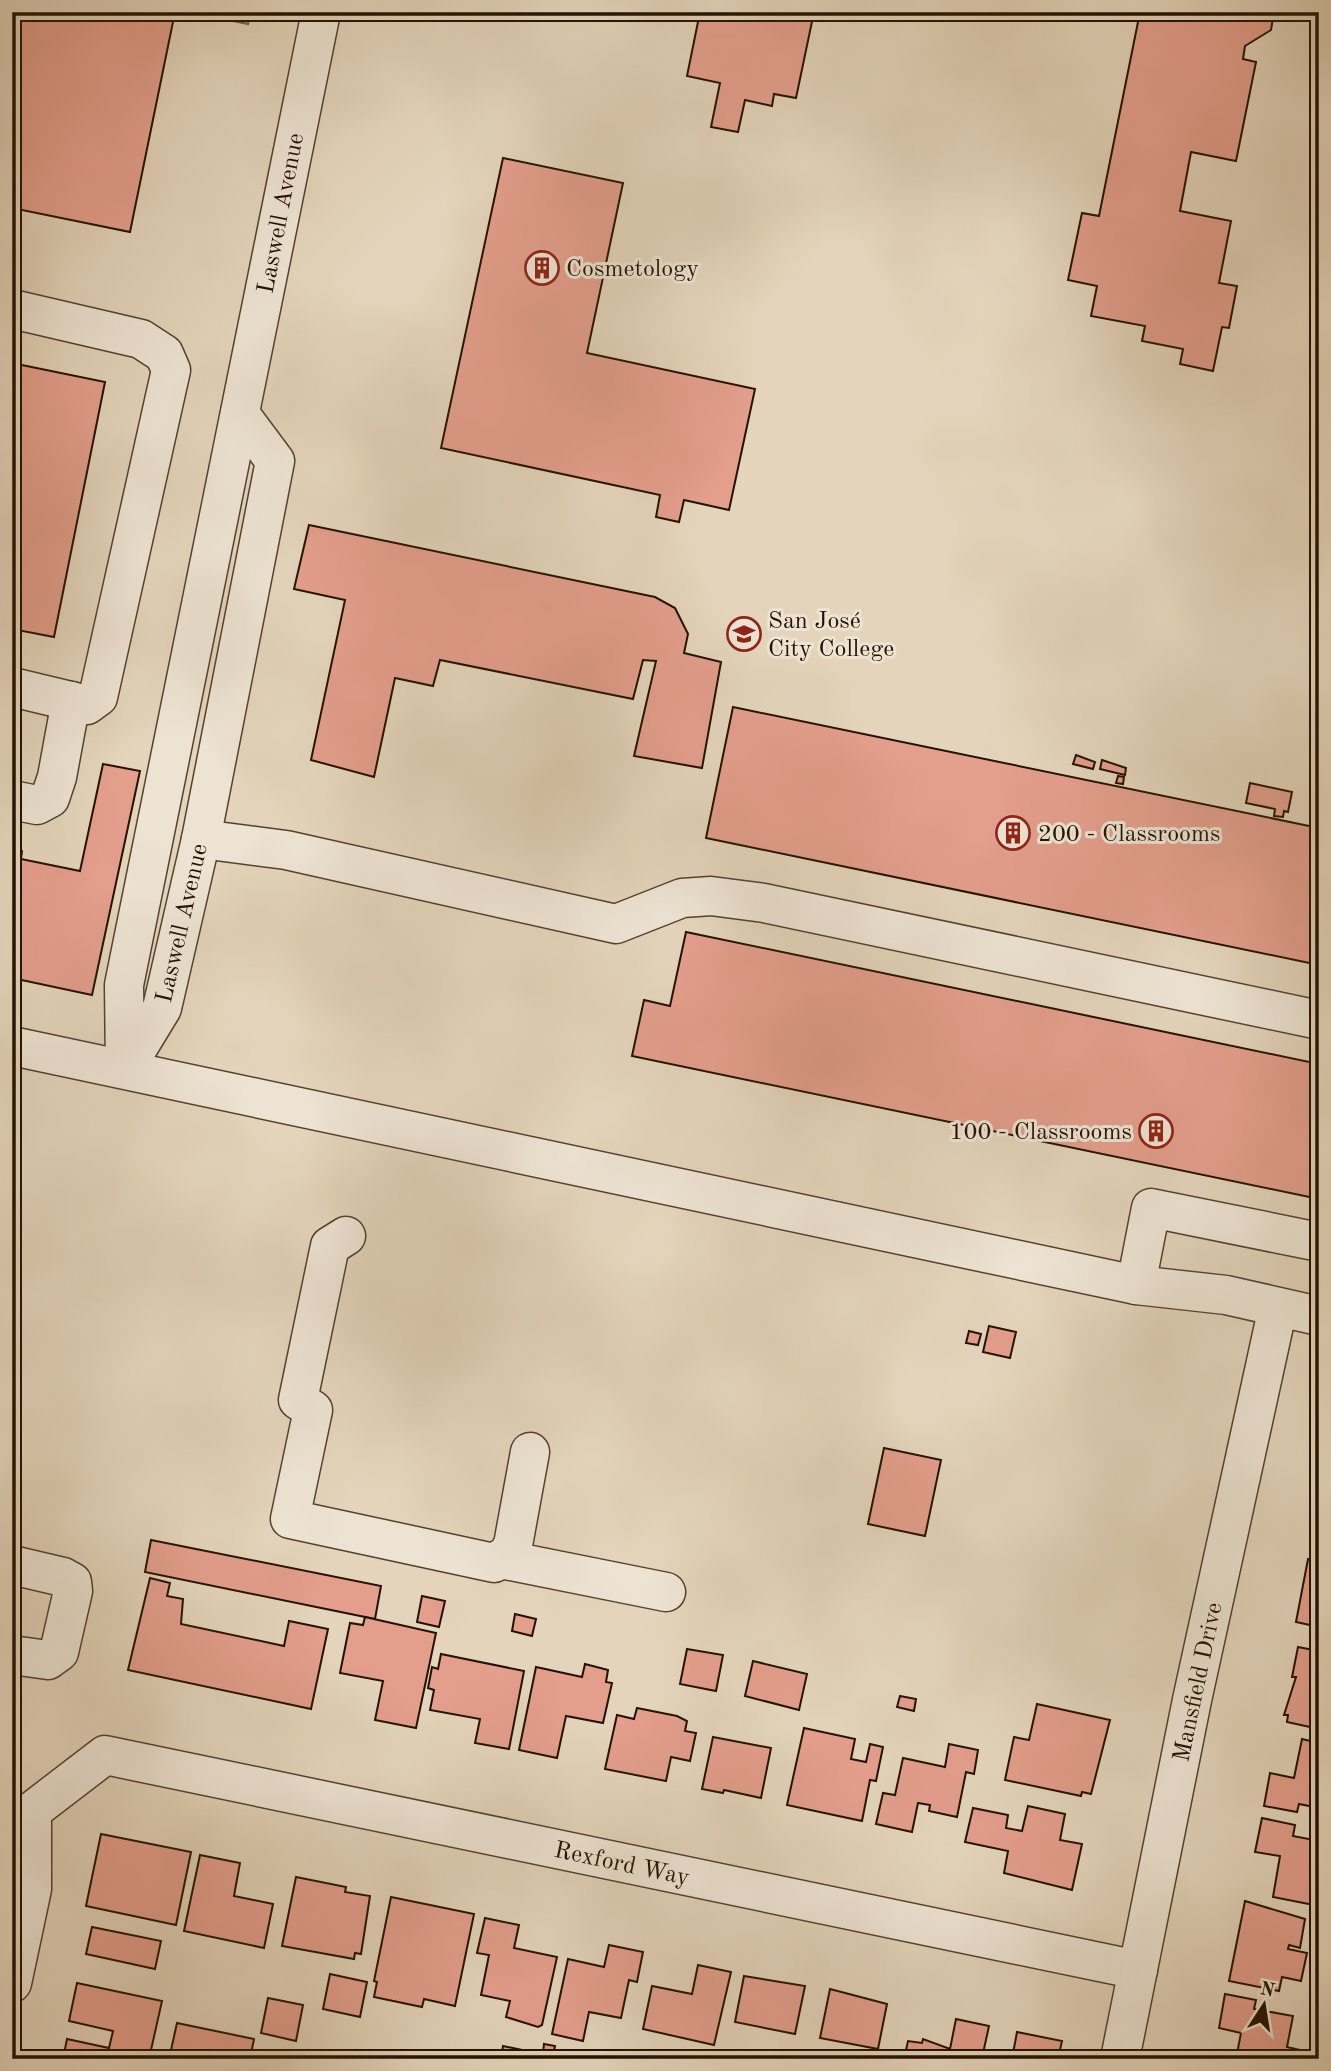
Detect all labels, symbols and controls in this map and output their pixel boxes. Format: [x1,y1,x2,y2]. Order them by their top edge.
street label: Laswell Avenue [255,131,309,296]
building icon: Cosmetology [523,249,561,287]
place label: Cosmetology [566,258,699,282]
place label: San José City College [768,610,894,662]
school or university icon: San José City College [725,615,763,653]
building icon: 200 - Classrooms [994,814,1032,852]
place label: 200 - Classrooms [1038,823,1220,847]
street label: Laswell Avenue [153,841,213,1005]
building icon: 100 - Classrooms [1137,1112,1175,1150]
place label: 100 - Classrooms [950,1121,1132,1145]
street label: Mansfield Drive [1170,1600,1228,1764]
street label: Rexford Way [552,1839,692,1891]
north arrow [1230,1969,1300,2039]
text: N [1258,1980,1277,2002]

